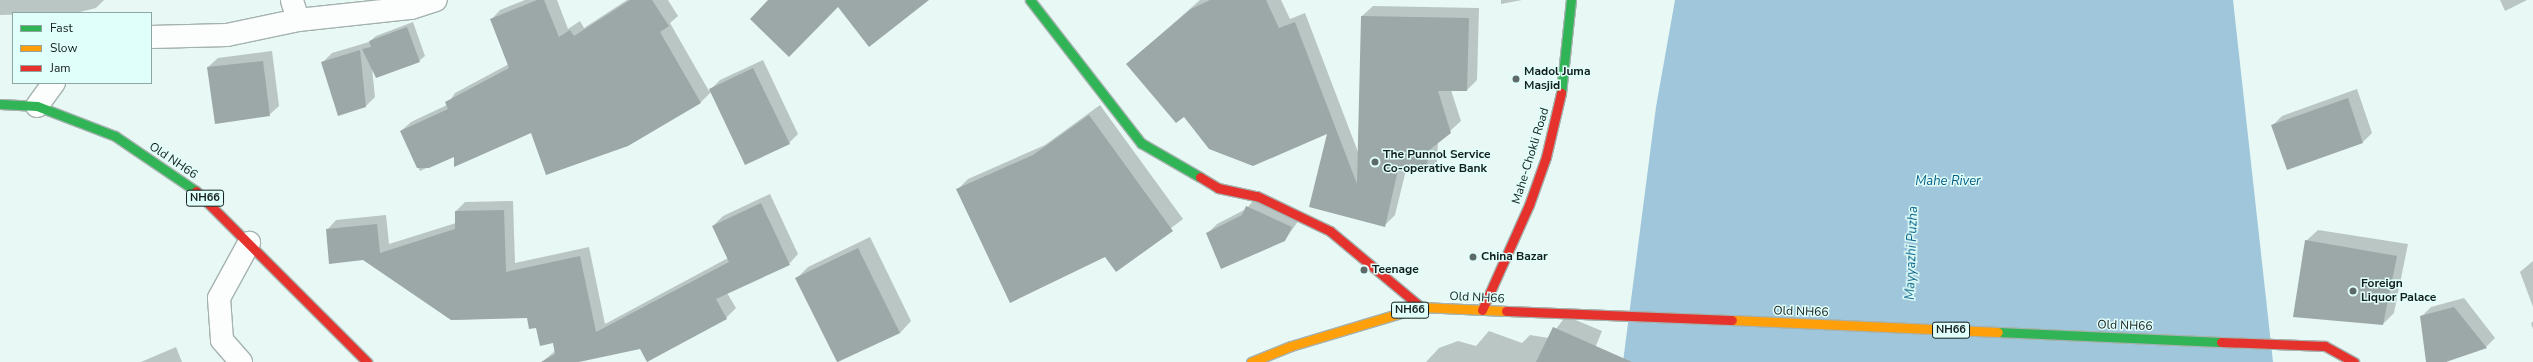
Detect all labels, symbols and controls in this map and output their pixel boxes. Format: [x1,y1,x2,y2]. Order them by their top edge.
legend [12,12,152,84]
text: Fast [50,20,73,36]
text: Slow [50,40,78,56]
text: Jam [50,60,71,76]
place label: Madol Juma Masjid [1524,65,1590,93]
marker: Madol Juma Masjid [1511,74,1521,84]
street label: Mahe-Chokli Road [1510,106,1552,206]
street label: Old NH66 [146,140,200,182]
place label: The Punnol Service Co-operative Bank [1383,148,1490,176]
marker: The Punnol Service Co-operative Bank [1370,157,1380,167]
water label: Mahe River [1915,173,1981,189]
road number: NH66 [186,189,224,207]
water label: Mayyazhi Puzha [1903,206,1921,300]
place label: China Bazar [1481,250,1548,264]
marker: China Bazar [1468,252,1478,262]
place label: Teenage [1372,263,1419,277]
marker: Teenage [1359,265,1369,275]
place label: Foreign Liquor Palace [2361,277,2436,305]
marker: Foreign Liquor Palace [2348,286,2358,296]
street label: Old NH66 [1449,289,1505,307]
road number: NH66 [1391,301,1429,319]
street label: Old NH66 [1773,304,1829,320]
street label: Old NH66 [2097,318,2153,334]
road number: NH66 [1932,321,1970,339]

